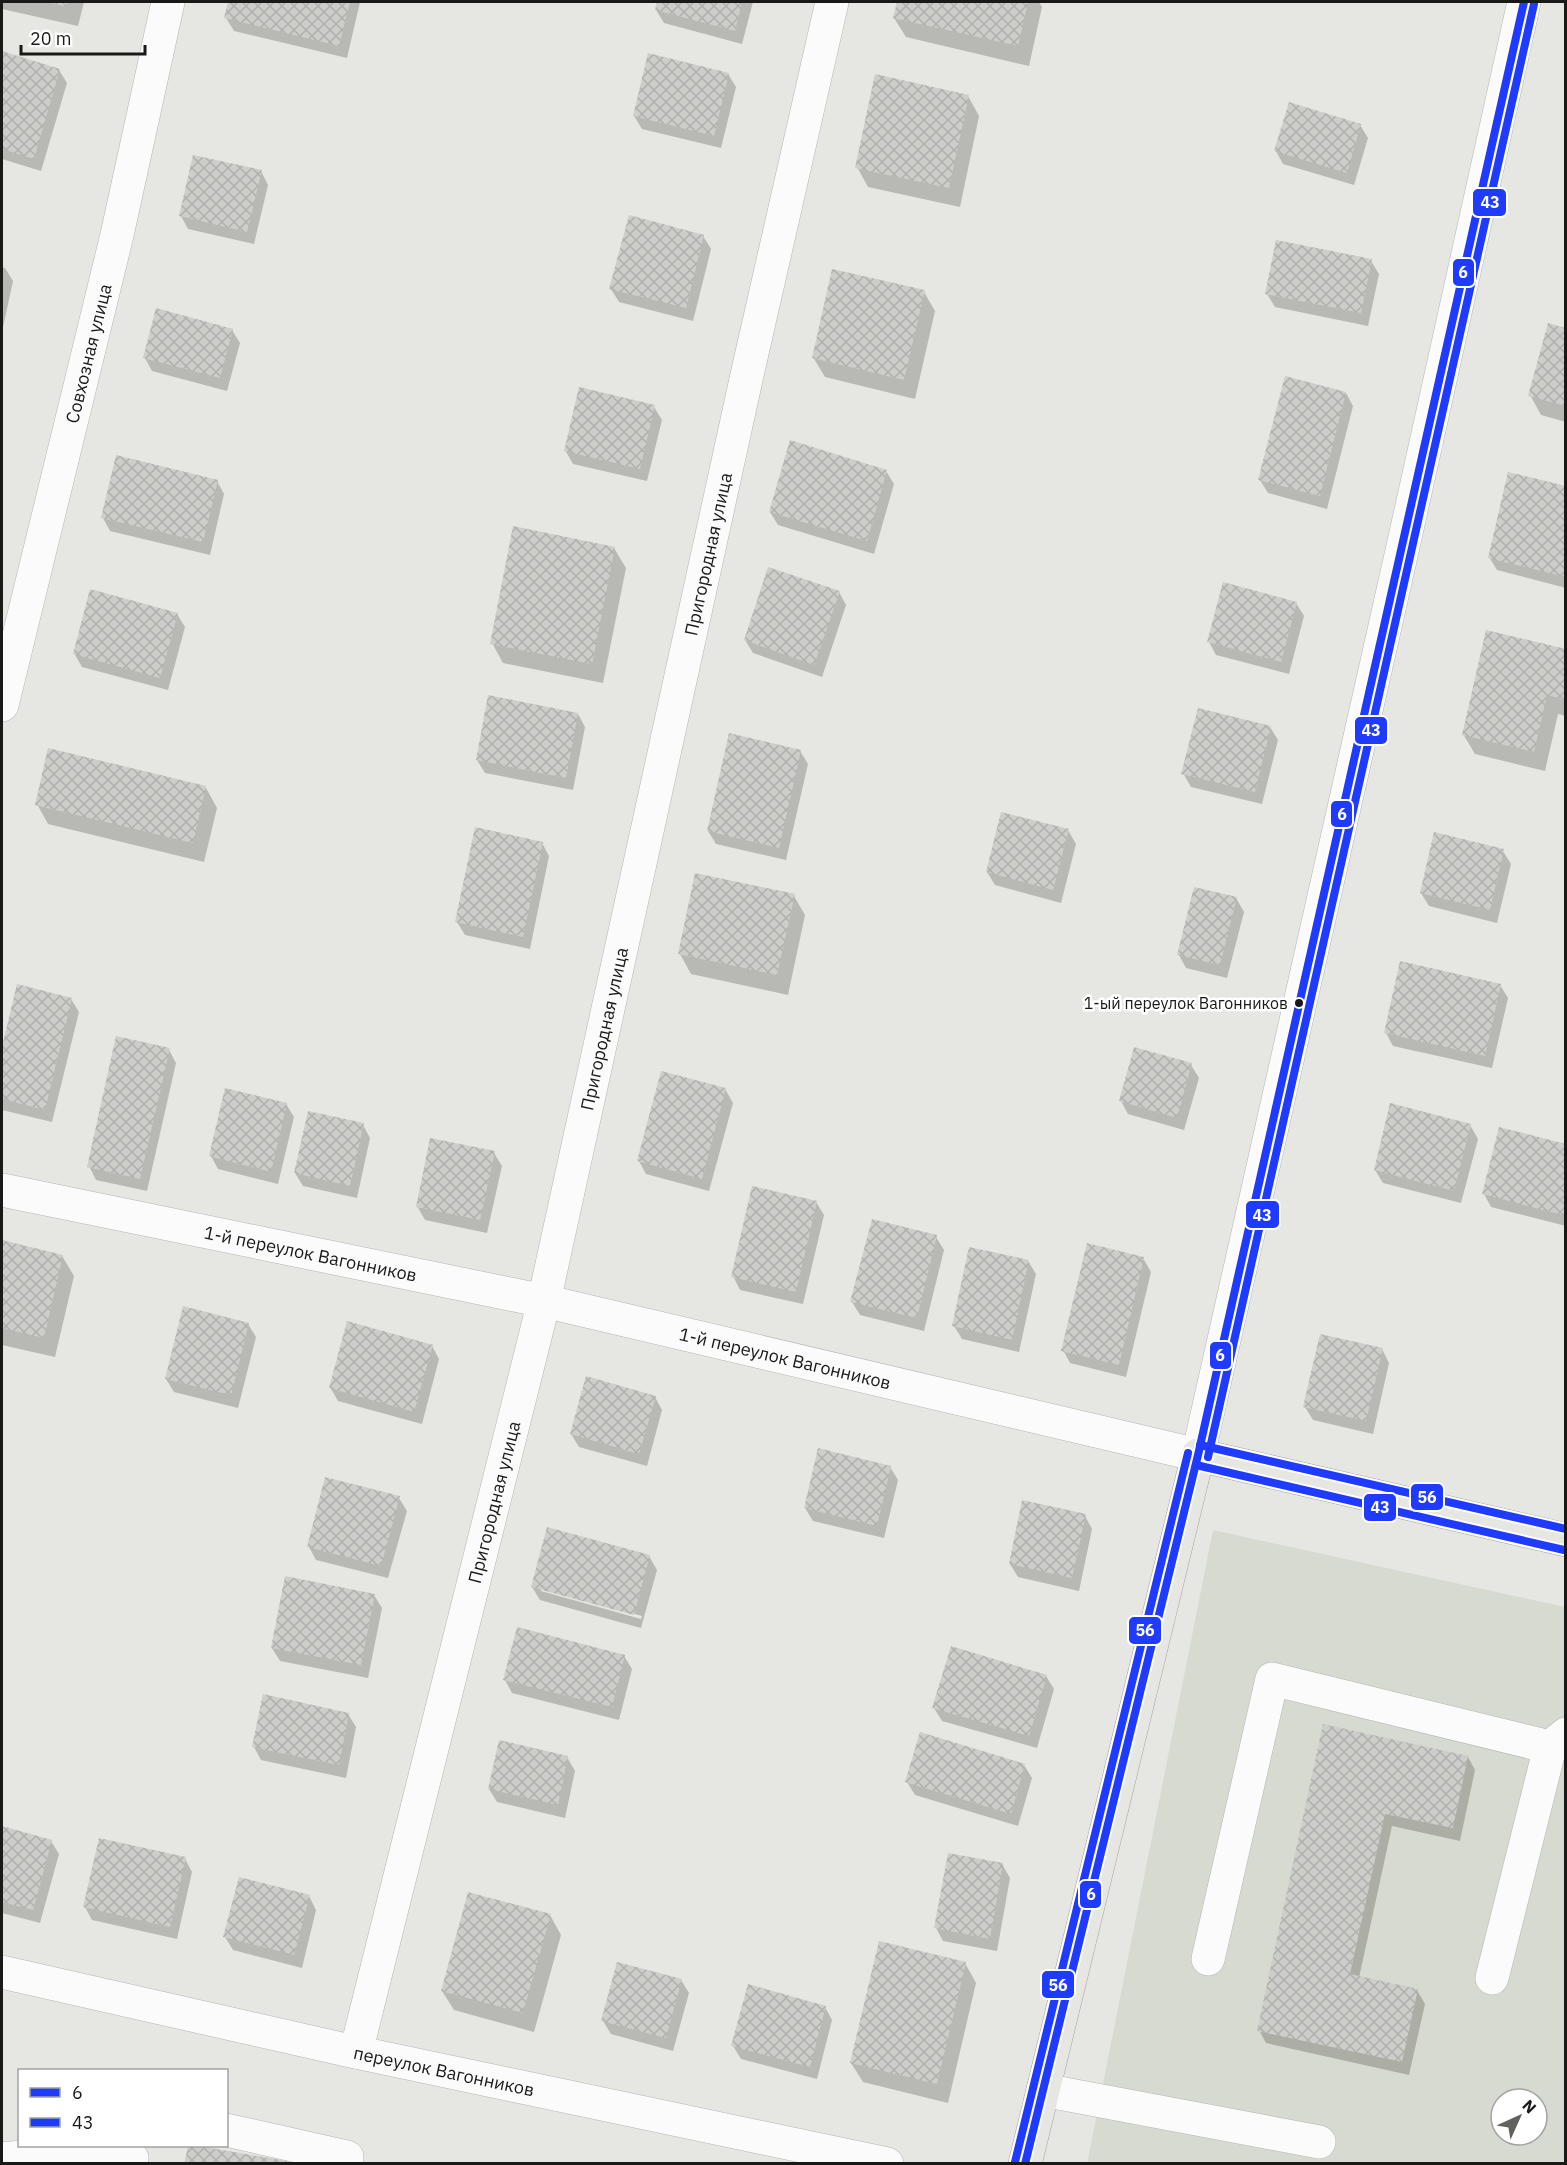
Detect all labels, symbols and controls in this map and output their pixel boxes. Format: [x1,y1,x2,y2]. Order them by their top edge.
scale bar [21,18,146,56]
text: 20 m [30,27,72,50]
line badge: 43 [1472,188,1507,217]
text: 43 [1480,192,1500,212]
line badge: 6 [1452,258,1475,287]
text: 6 [1458,262,1468,282]
street label: Совхозная улица [60,281,116,426]
street label: Пригородная улица [679,470,737,638]
line badge: 43 [1354,716,1388,745]
text: 43 [1361,720,1381,740]
line badge: 6 [1330,800,1353,828]
text: 6 [1337,804,1347,824]
street label: Пригородная улица [575,945,633,1112]
place label: 1-ый переулок Вагонников [1084,993,1288,1013]
marker: 1-ый переулок Вагонников [1293,997,1305,1009]
line badge: 43 [1245,1200,1280,1229]
text: 43 [1252,1205,1272,1225]
street label: 1-й переулок Вагонников [202,1220,419,1286]
street label: 1-й переулок Вагонников [677,1322,893,1394]
line badge: 6 [1209,1341,1232,1370]
text: 6 [1215,1345,1225,1365]
street label: Пригородная улица [462,1418,525,1585]
line badge: 56 [1410,1483,1444,1511]
text: 56 [1417,1487,1437,1507]
line badge: 43 [1363,1493,1397,1522]
text: 43 [1370,1497,1390,1517]
line badge: 56 [1128,1616,1162,1645]
text: 56 [1135,1620,1155,1640]
line badge: 6 [1079,1880,1102,1909]
text: 6 [1086,1884,1096,1904]
line badge: 56 [1041,1970,1075,1999]
text: 56 [1048,1975,1068,1995]
street label: переулок Вагонников [352,2040,537,2101]
legend [18,2069,228,2147]
text: 6 [72,2081,83,2104]
north arrow [1489,2087,1549,2147]
text: N [1518,2095,1541,2118]
text: 43 [72,2111,94,2134]

